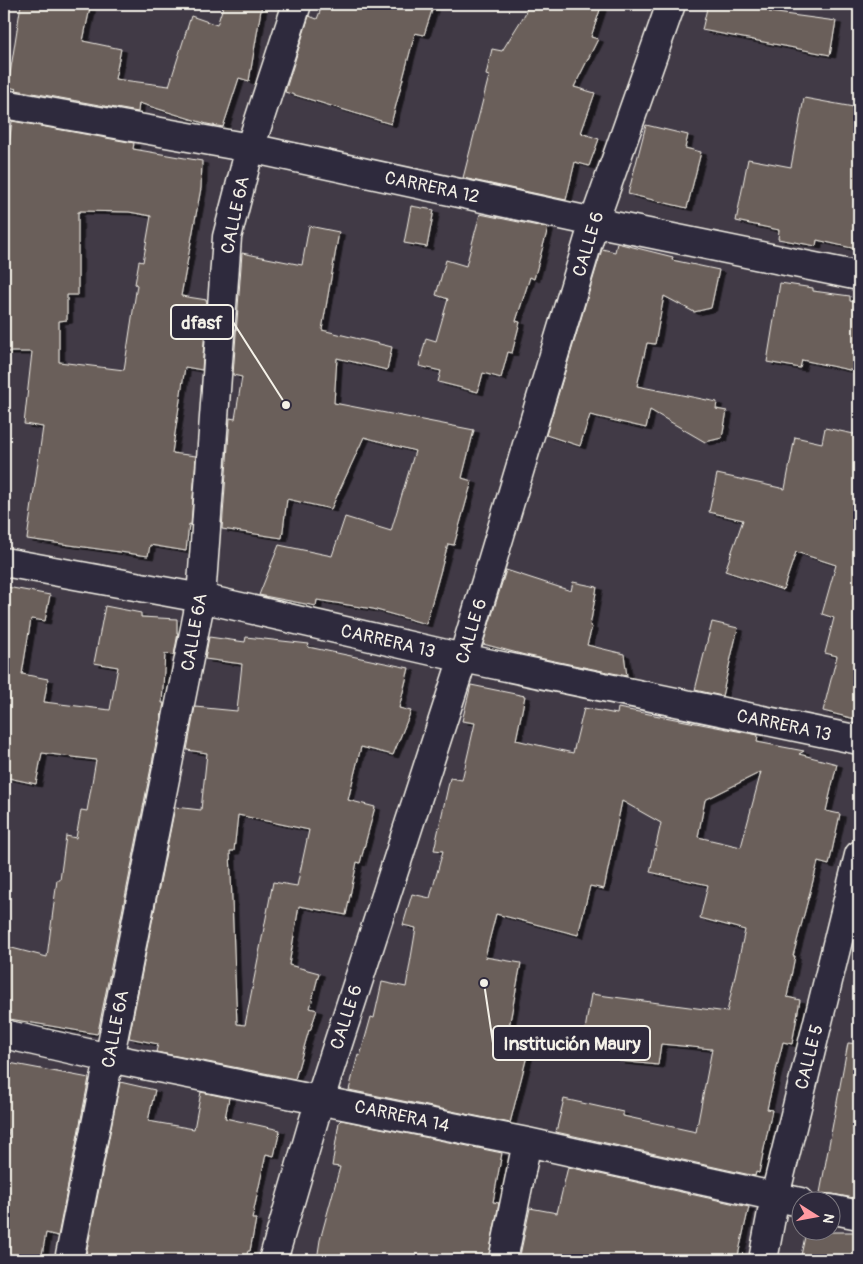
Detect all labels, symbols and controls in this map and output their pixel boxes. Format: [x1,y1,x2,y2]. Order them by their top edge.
street label: CARRERA 12 [383,166,481,209]
street label: CALLE 6A [216,174,255,256]
street label: CALLE 6 [568,209,609,279]
callout: dfasf [171,305,233,339]
text: dfasf [181,311,223,335]
street label: CALLE 6A [176,591,213,673]
street label: CALLE 6 [451,596,492,666]
street label: CARRERA 13 [338,619,437,664]
street label: CARRERA 13 [735,704,833,747]
street label: CALLE 6 [325,982,368,1052]
street label: CALLE 6A [97,988,134,1070]
street label: CALLE 5 [790,1022,829,1092]
callout: Institución Maury [493,1026,650,1060]
text: Institución Maury [503,1032,642,1056]
street label: CARRERA 14 [352,1095,452,1138]
north arrow [790,1192,840,1242]
text: N [819,1212,838,1225]

